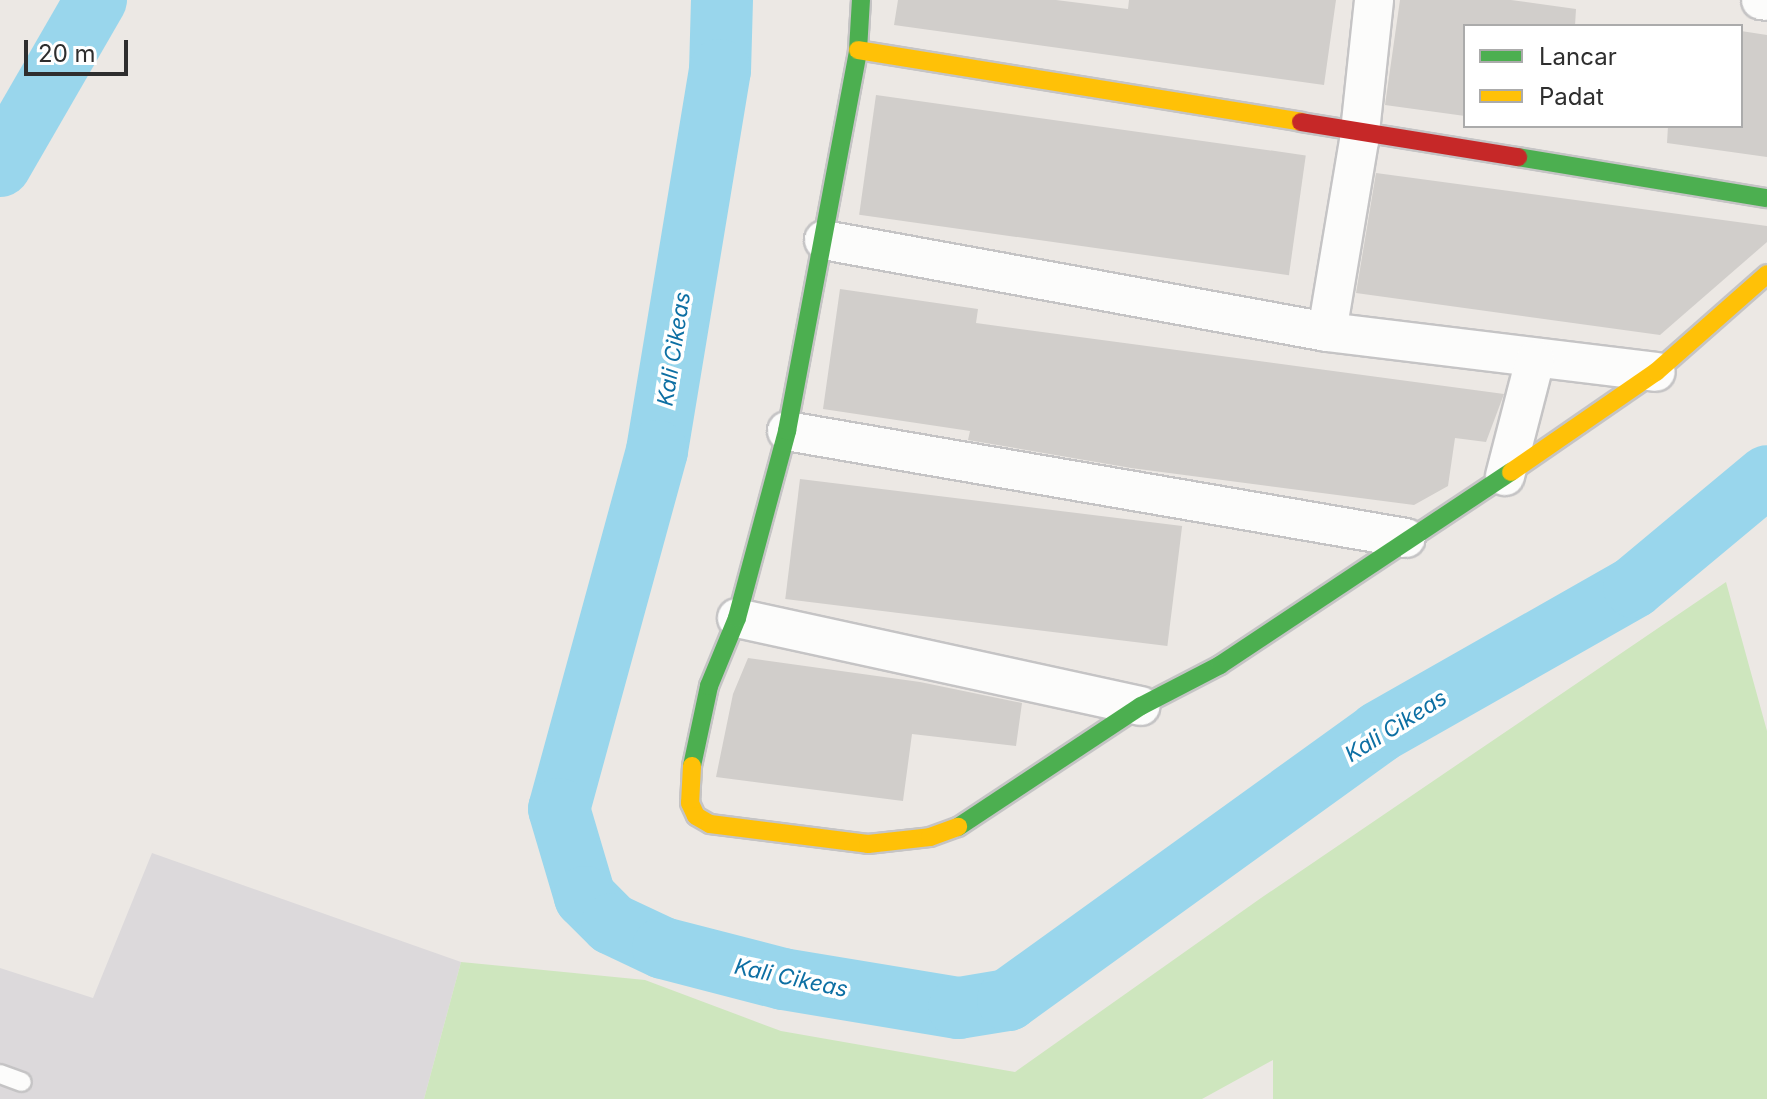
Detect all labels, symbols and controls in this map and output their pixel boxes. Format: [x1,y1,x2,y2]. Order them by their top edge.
scale bar [28,24,132,74]
legend [1463,24,1743,128]
text: 20 m [38,39,96,68]
text: Lancar [1539,42,1617,71]
text: Padat [1539,82,1604,111]
water label: Kali Cikeas [652,290,696,408]
water label: Kali Cikeas [1340,684,1452,768]
water label: Kali Cikeas [732,953,850,1003]

